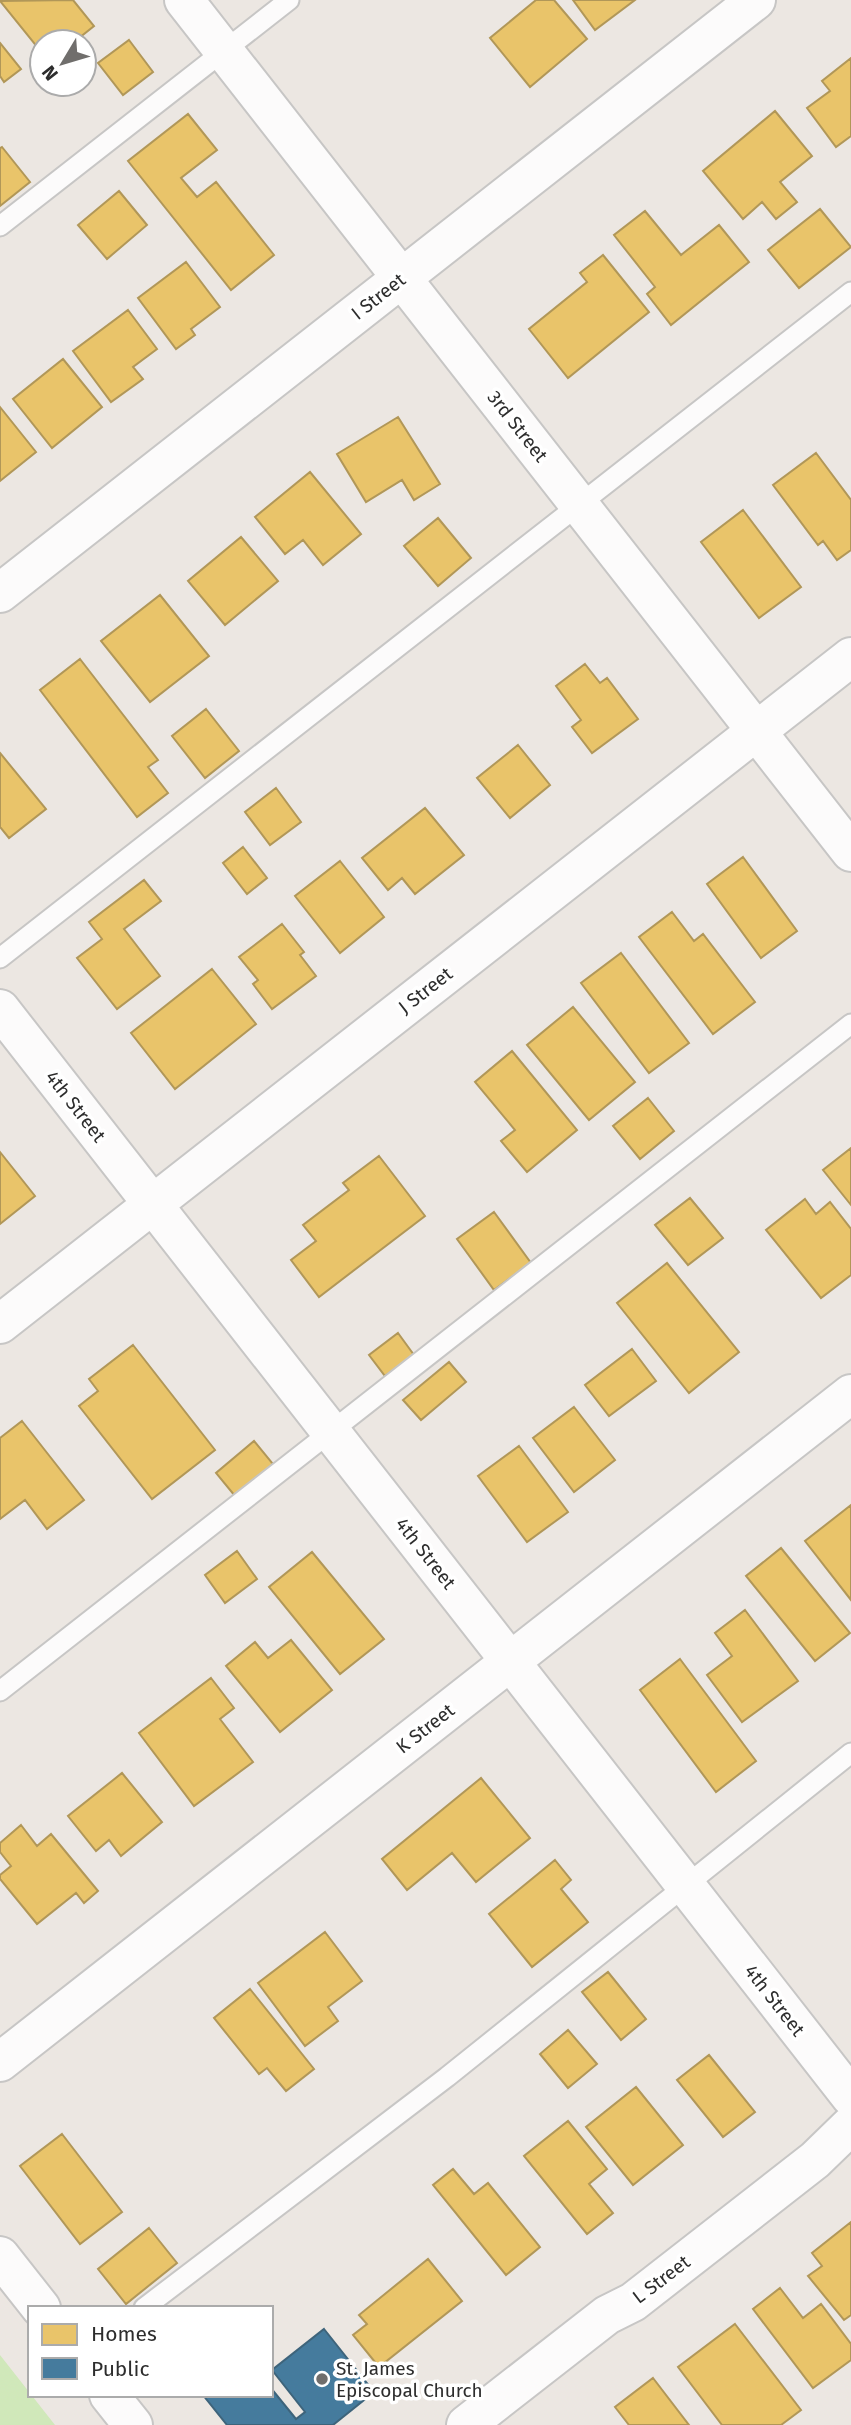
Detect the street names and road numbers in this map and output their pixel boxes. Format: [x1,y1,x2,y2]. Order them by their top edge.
street label: I Street [347,268,410,325]
street label: 3rd Street [483,386,553,467]
street label: J Street [394,962,457,1019]
street label: 4th Street [40,1066,111,1147]
street label: 4th Street [390,1513,461,1594]
street label: K Street [392,1698,459,1758]
street label: 4th Street [739,1960,810,2041]
street label: L Street [628,2250,695,2308]

